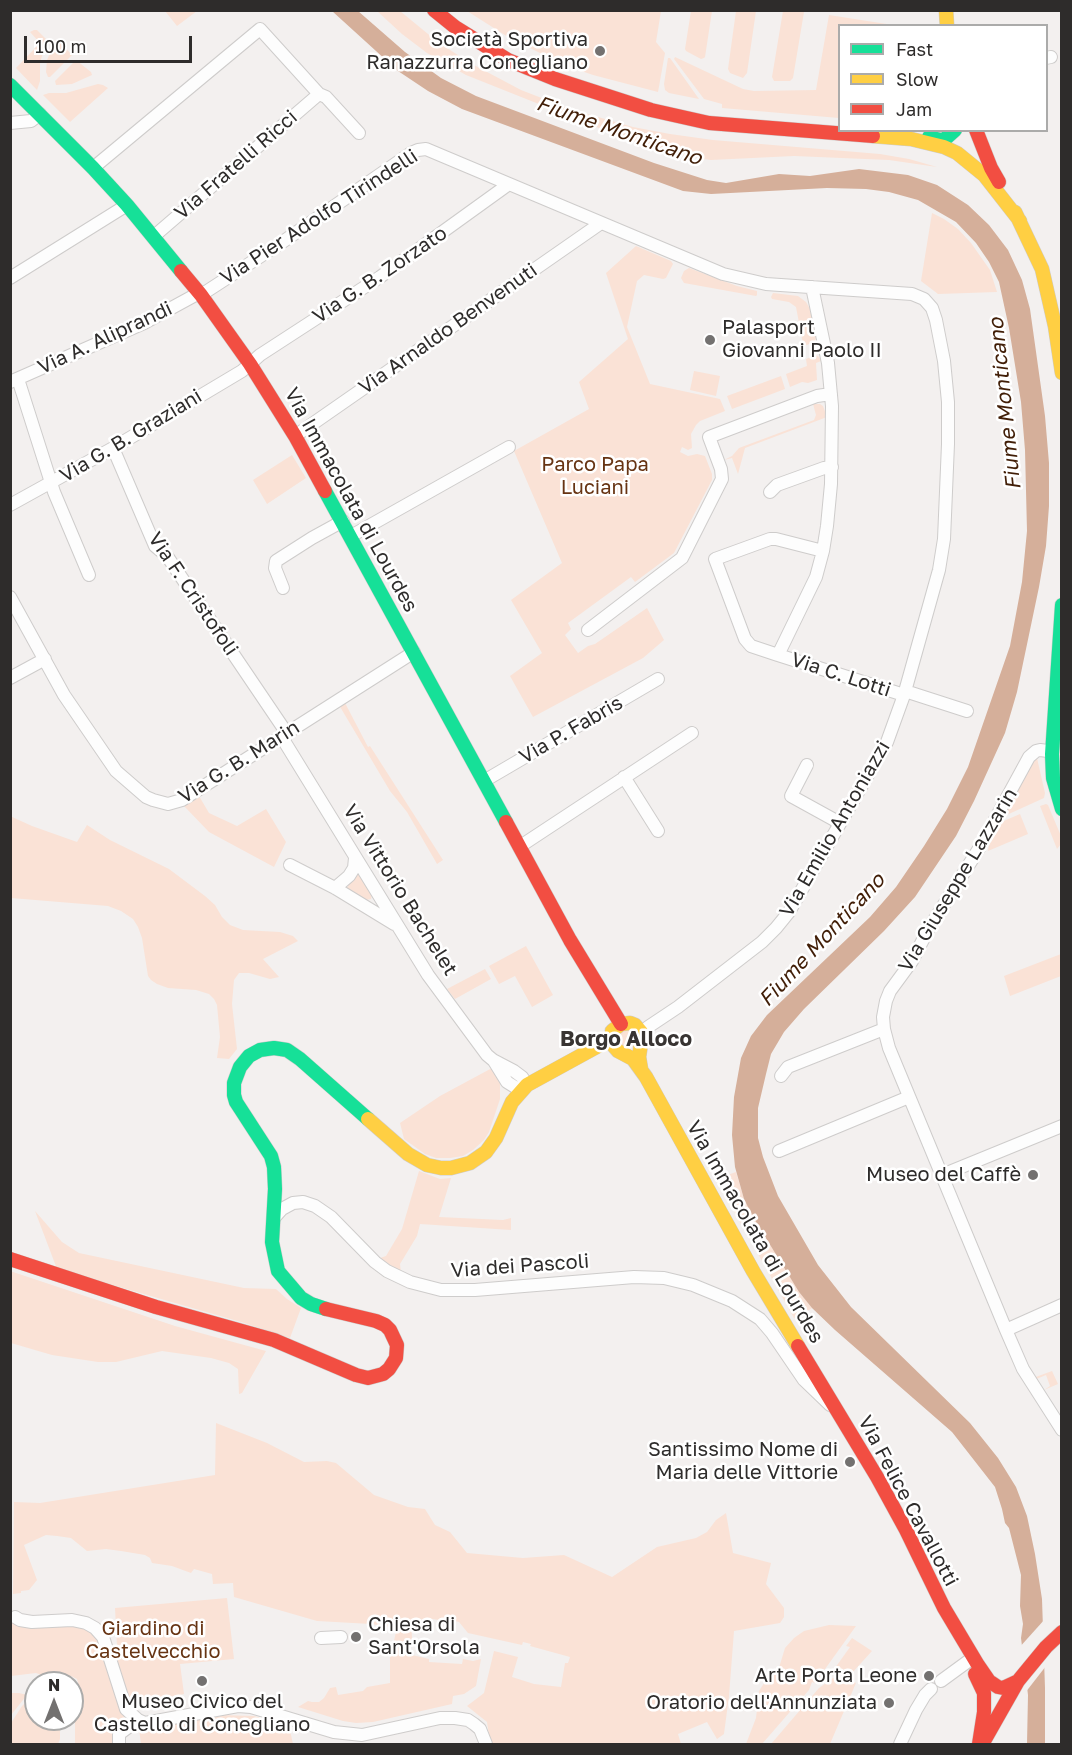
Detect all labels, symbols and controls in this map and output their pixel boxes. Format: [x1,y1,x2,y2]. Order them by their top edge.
scale bar [27,24,195,62]
legend [838,24,1048,132]
place label: Società Sportiva Ranazzurra Conegliano [366,28,588,75]
text: 100 m [35,35,86,57]
text: Fast [896,38,933,60]
marker: Società Sportiva Ranazzurra Conegliano [593,44,607,58]
text: Slow [896,68,938,90]
water label: Fiume Monticano [533,91,705,171]
text: Jam [896,98,932,120]
street label: Via Fratelli Ricci [170,105,302,225]
street label: Via Pier Adolfo Tirindelli [216,144,422,290]
street label: Via G. B. Zorzato [308,221,452,329]
street label: Via Arnaldo Benvenuti [354,258,542,400]
street label: Via A. Aliprandi [34,296,176,380]
place label: Palasport Giovanni Paolo II [722,316,882,363]
water label: Fiume Monticano [983,317,1027,491]
marker: Palasport Giovanni Paolo II [703,333,717,347]
street label: Via G. B. Graziani [56,384,206,488]
street label: Via Immacolata di Lourdes [279,384,423,616]
park label: Parco Papa Luciani [541,453,649,500]
street label: Via F. Cristofoli [143,528,243,660]
street label: Via C. Lotti [788,648,894,702]
street label: Via P. Fabris [515,691,627,769]
street label: Via G. B. Marin [174,715,304,809]
street label: Via Emilio Antoniazzi [775,737,895,921]
street label: Via Giuseppe Lazzarin [894,784,1022,976]
street label: Via Vittorio Bachelet [338,800,462,980]
water label: Fiume Monticano [754,868,890,1012]
district label: Borgo Alloco [560,1026,692,1052]
street label: Via Immacolata di Lourdes [681,1117,829,1347]
place label: Museo del Caffè [866,1163,1021,1187]
marker: Museo del Caffè [1026,1168,1040,1182]
street label: Via dei Pascoli [450,1249,590,1283]
street label: Via Felice Cavallotti [853,1412,963,1590]
place label: Santissimo Nome di Maria delle Vittorie [648,1438,838,1485]
marker: Santissimo Nome di Maria delle Vittorie [843,1455,857,1469]
place label: Chiesa di Sant'Orsola [368,1613,480,1660]
park label: Giardino di Castelvecchio [86,1617,220,1664]
marker: Chiesa di Sant'Orsola [349,1630,363,1644]
place label: Arte Porta Leone [755,1664,917,1688]
marker: Arte Porta Leone [922,1669,936,1683]
north arrow [24,1671,84,1731]
marker: Museo Civico del Castello di Conegliano [195,1674,209,1688]
text: N [48,1675,60,1695]
place label: Museo Civico del Castello di Conegliano [94,1690,310,1737]
place label: Oratorio dell'Annunziata [646,1691,877,1715]
marker: Oratorio dell'Annunziata [882,1696,896,1710]

